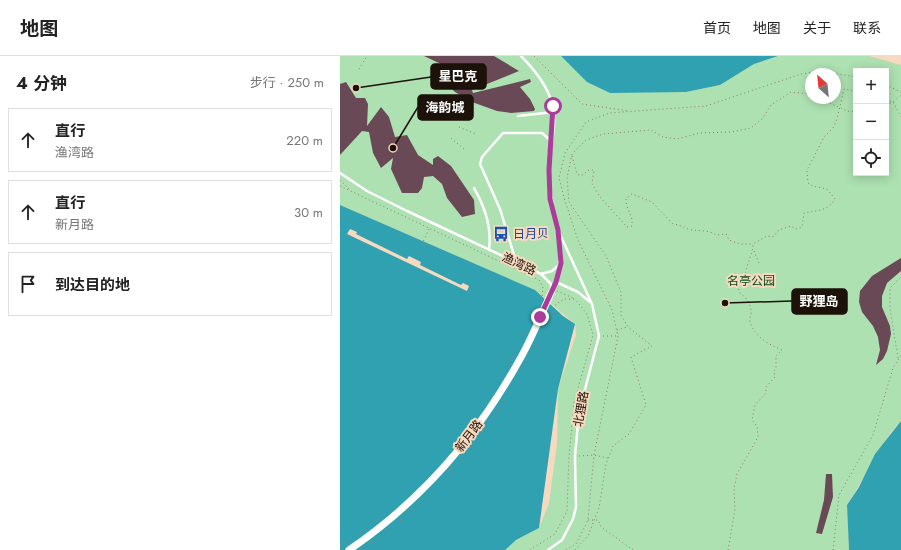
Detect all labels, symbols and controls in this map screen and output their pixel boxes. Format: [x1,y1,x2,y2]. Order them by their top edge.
text: 地图 [20,15,58,42]
text: 首页 [703,18,731,38]
text: 地图 [753,18,781,38]
text: 关于 [803,18,831,38]
text: 联系 [853,18,881,38]
callout: 星巴克 [431,64,486,89]
text: 星巴克 [438,67,478,86]
north arrow [805,68,841,104]
map controls [853,68,889,176]
button: + [853,68,889,104]
text: 4 分钟 [16,71,67,95]
text: 步行 · 250 m [250,73,324,92]
callout: 海韵城 [418,95,473,120]
route start [544,97,562,115]
text: 海韵城 [425,98,465,117]
button: − [853,104,889,140]
text: 直行 [55,120,85,142]
icon: ahead [17,129,39,151]
text: 220 m [286,131,323,150]
button: locate [853,140,889,176]
text: 渔湾路 [55,143,94,162]
text: 直行 [55,192,85,214]
icon: ahead [17,201,39,223]
text: 30 m [294,203,323,222]
text: 新月路 [55,215,94,234]
bus stop icon: 日月贝 [492,225,510,243]
place label: 日月贝 [513,225,549,243]
street label: 渔湾路 [499,248,539,280]
park label: 名亭公园 [727,272,775,290]
icon: arrive [17,273,39,295]
text: 到达目的地 [55,274,130,296]
callout: 野狸岛 [792,289,847,314]
text: 野狸岛 [799,292,839,311]
route end [531,308,549,326]
street label: 北狸路 [569,390,593,428]
street label: 新月路 [451,416,487,456]

